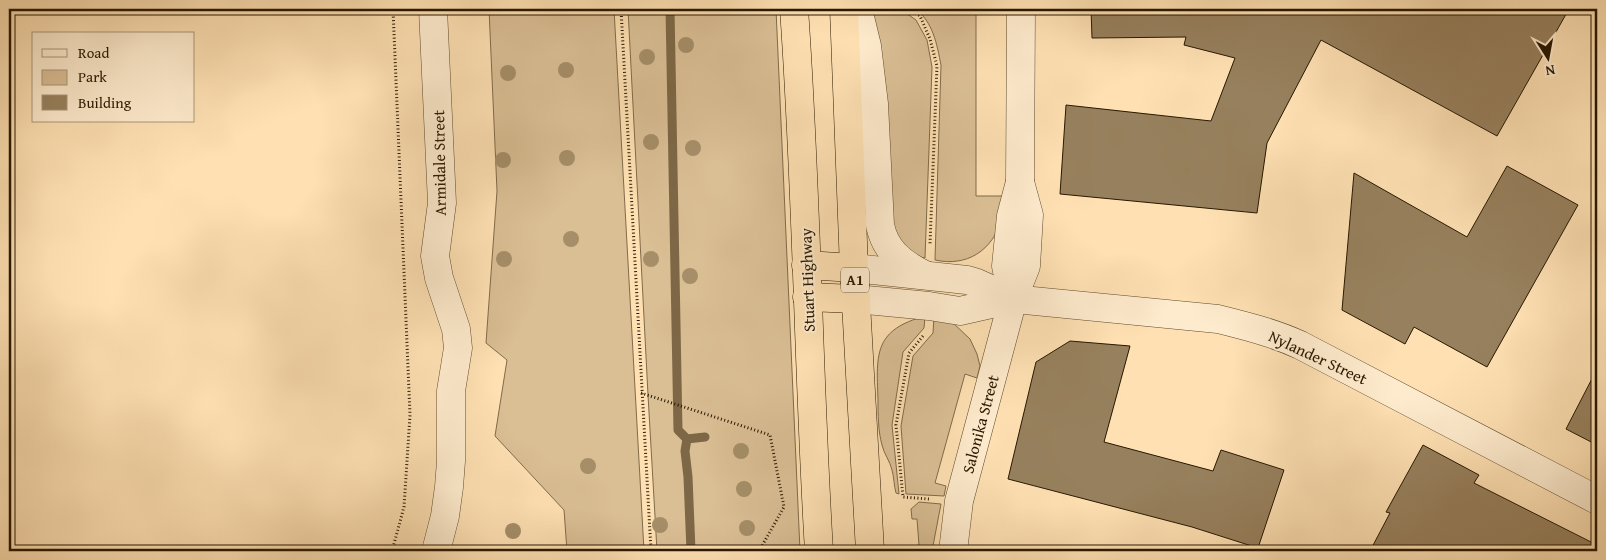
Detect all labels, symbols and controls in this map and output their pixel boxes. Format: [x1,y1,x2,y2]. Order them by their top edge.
legend [32,32,195,122]
north arrow [1524,32,1574,82]
text: Road [78,42,109,63]
text: N [1543,60,1557,82]
text: Park [78,66,107,87]
text: Building [78,92,132,113]
street label: Armidale Street [426,109,452,216]
street label: Stuart Highway [793,228,821,332]
road number: A1 [841,268,869,292]
street label: Nylander Street [1265,324,1371,390]
street label: Salonika Street [955,372,1005,476]

